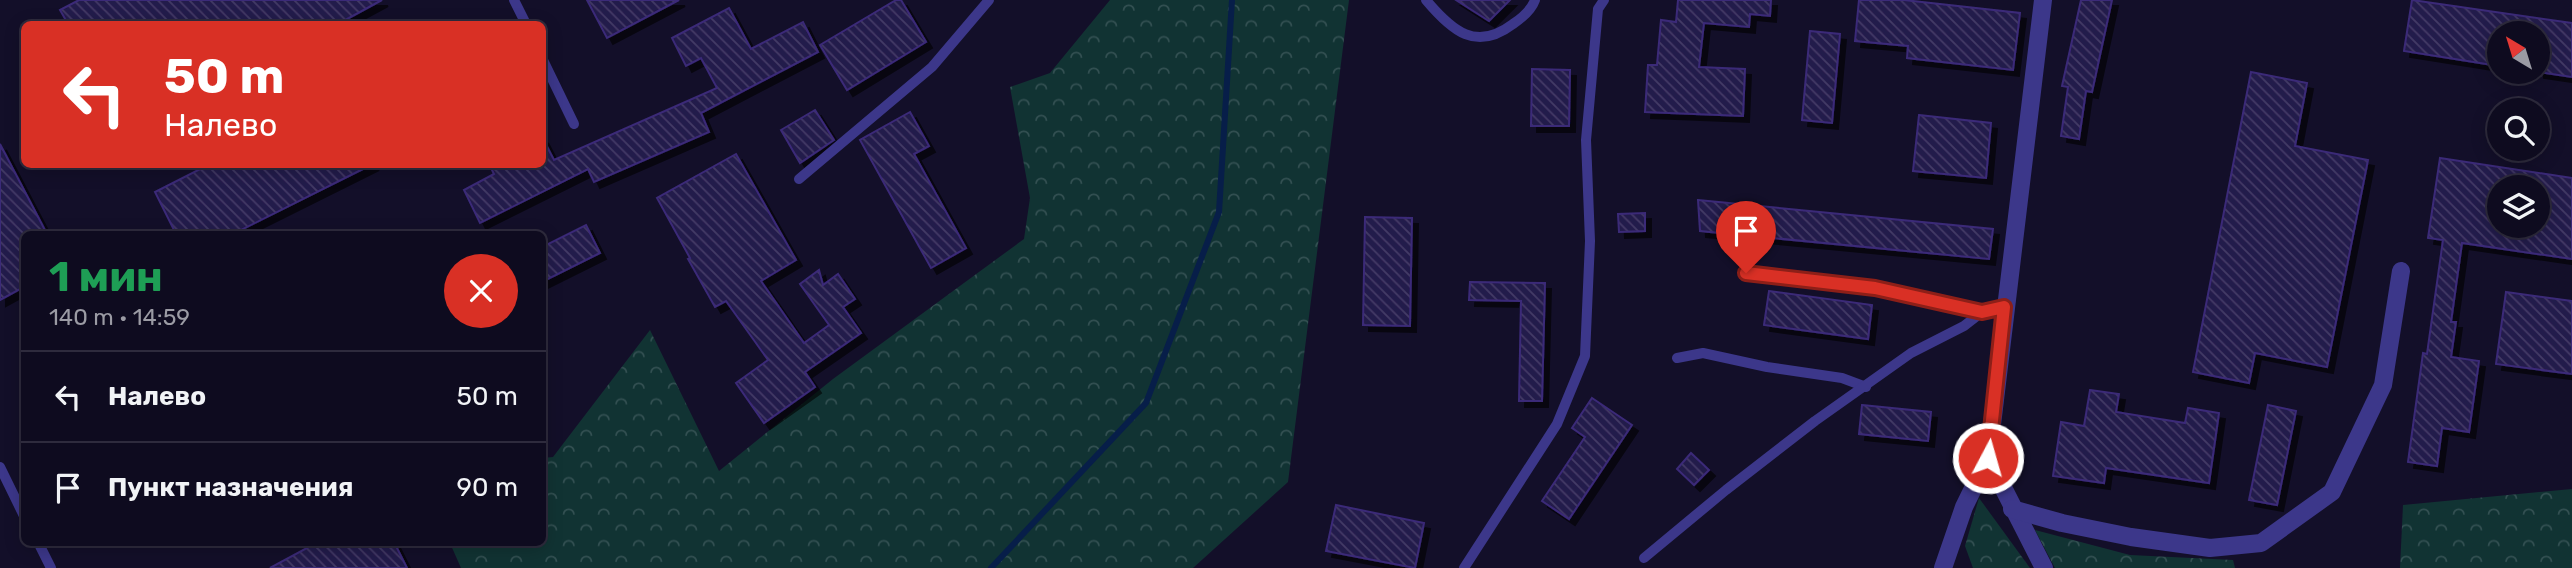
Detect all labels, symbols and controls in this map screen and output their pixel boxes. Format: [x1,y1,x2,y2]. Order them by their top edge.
north arrow [2487,21,2550,84]
map controls [2487,21,2550,238]
text: 50 m [164,47,284,105]
icon: left [49,49,140,140]
button: search [2487,98,2550,161]
text: Налево [164,106,277,144]
button: layers [2487,175,2550,238]
pin [1716,201,1776,273]
icon: arrive [1727,212,1765,250]
text: 1 мин [49,252,163,302]
button: close [444,254,518,328]
text: 140 m · 14:59 [49,303,190,331]
icon: left [49,378,87,416]
text: Налево [108,381,206,412]
text: 50 m [457,381,518,412]
position arrow [1951,421,2025,495]
icon: arrive [49,469,87,507]
text: Пункт назначения [108,472,353,503]
text: 90 m [457,472,518,503]

